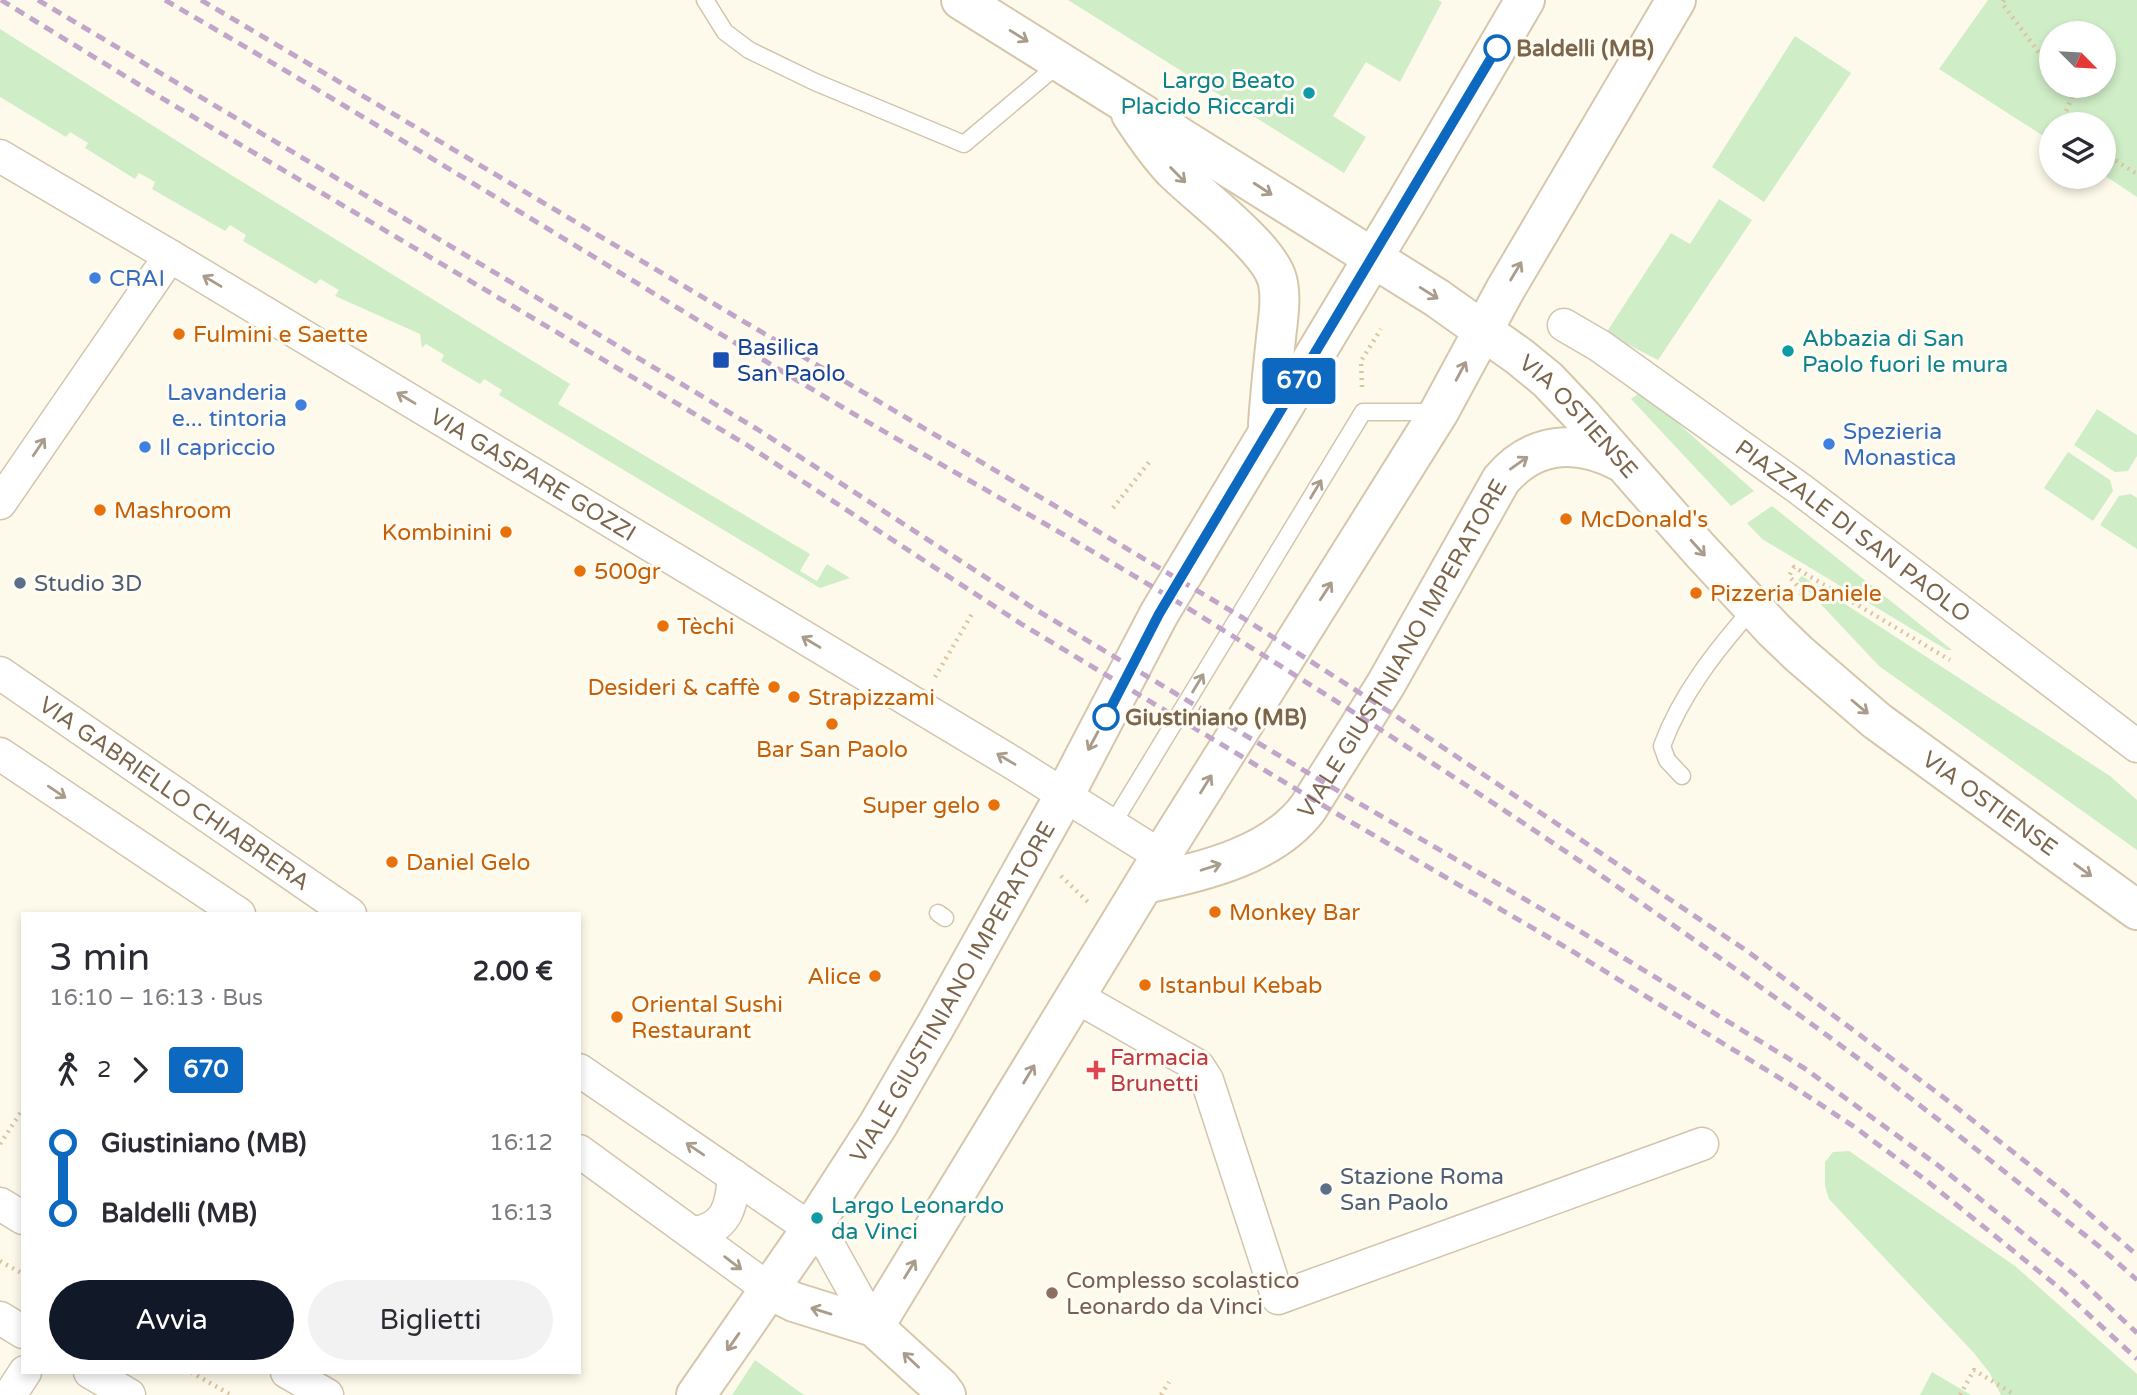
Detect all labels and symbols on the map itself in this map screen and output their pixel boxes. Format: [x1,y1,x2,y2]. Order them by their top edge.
north arrow [2039,21,2116,98]
one-way arrow [1009,29,1029,43]
marker: Baldelli (MB) [1484,35,1510,61]
place label: Baldelli (MB) [1516,35,1654,63]
place label: Largo Beato Placido Riccardi [1120,67,1295,121]
marker: Largo Beato Placido Riccardi [1301,85,1317,101]
one-way arrow [1169,166,1186,183]
one-way arrow [1253,182,1273,196]
one-way arrow [1509,261,1523,281]
place label: CRAI [109,265,165,293]
marker: CRAI [87,270,103,286]
one-way arrow [202,274,222,288]
one-way arrow [1418,286,1438,300]
place label: Fulmini e Saette [193,321,368,349]
place label: Abbazia di San Paolo fuori le mura [1802,325,2008,379]
marker: Fulmini e Saette [171,326,187,342]
place label: Basilica San Paolo [737,334,846,388]
marker: Abbazia di San Paolo fuori le mura [1780,343,1796,359]
street label: VIA OSTIENSE [1513,349,1643,484]
marker: Basilica San Paolo [711,350,731,370]
line badge: 670 [1259,358,1339,404]
one-way arrow [1455,361,1468,382]
place label: Lavanderia e... tintoria [167,379,287,433]
one-way arrow [397,391,417,405]
marker: Lavanderia e... tintoria [293,397,309,413]
street label: VIA GASPARE GOZZI [425,403,641,548]
place label: Spezieria Monastica [1843,418,1956,472]
place label: Il capriccio [159,434,275,462]
street label: PIAZZALE DI SAN PAOLO [1729,434,1976,629]
marker: Spezieria Monastica [1821,436,1837,452]
one-way arrow [32,438,46,457]
marker: Il capriccio [137,439,153,455]
one-way arrow [1509,456,1528,470]
street label: VIALE GIUSTINIANO IMPERATORE [1292,475,1514,824]
one-way arrow [1310,479,1324,499]
place label: Mashroom [114,497,232,525]
marker: Mashroom [92,502,108,518]
place label: McDonald's [1580,506,1708,534]
marker: McDonald's [1558,511,1574,527]
place label: Kombinini [382,519,492,547]
marker: Kombinini [498,524,514,540]
one-way arrow [1690,539,1706,557]
place label: 500gr [594,558,661,586]
marker: 500gr [572,563,588,579]
place label: Studio 3D [34,570,142,598]
marker: Studio 3D [12,575,28,591]
place label: Pizzeria Daniele [1710,580,1882,608]
one-way arrow [1319,581,1333,601]
marker: Pizzeria Daniele [1688,585,1704,601]
place label: Tèchi [677,613,735,641]
marker: Tèchi [655,618,671,634]
one-way arrow [802,634,822,648]
place label: Desideri & caffè [587,674,760,702]
one-way arrow [1192,674,1206,694]
marker: Desideri & caffè [766,679,782,695]
place label: Strapizzami [808,684,935,712]
marker: Strapizzami [786,689,802,705]
street label: VIA GABRIELLO CHIABRERA [33,691,315,897]
one-way arrow [1851,699,1869,715]
marker: Giustiniano (MB) [1093,704,1119,730]
place label: Giustiniano (MB) [1125,704,1307,732]
marker: Bar San Paolo [824,716,840,732]
one-way arrow [1086,730,1099,751]
place label: Bar San Paolo [756,736,908,764]
street label: VIA OSTIENSE [1916,746,2063,862]
one-way arrow [997,752,1017,766]
one-way arrow [1199,774,1213,794]
one-way arrow [47,785,66,799]
place label: Super gelo [862,792,980,820]
marker: Super gelo [986,797,1002,813]
street label: VIALE GIUSTINIANO IMPERATORE [844,817,1062,1168]
place label: Daniel Gelo [406,849,531,877]
marker: Daniel Gelo [384,854,400,870]
one-way arrow [1200,859,1222,872]
one-way arrow [2073,863,2092,878]
place label: Monkey Bar [1229,899,1360,927]
marker: Monkey Bar [1207,904,1223,920]
place label: Alice [807,963,861,991]
marker: Alice [867,968,883,984]
place label: Istanbul Kebab [1159,972,1323,1000]
marker: Istanbul Kebab [1137,977,1153,993]
place label: Oriental Sushi Restaurant [631,991,783,1045]
marker: Oriental Sushi Restaurant [609,1009,625,1025]
place label: Farmacia Brunetti [1110,1044,1209,1098]
marker: Farmacia Brunetti [1088,1062,1104,1078]
one-way arrow [1022,1065,1036,1085]
one-way arrow [685,1142,705,1156]
place label: Stazione Roma San Paolo [1340,1163,1504,1217]
marker: Stazione Roma San Paolo [1318,1181,1334,1197]
place label: Largo Leonardo da Vinci [831,1192,1004,1246]
marker: Largo Leonardo da Vinci [809,1210,825,1226]
one-way arrow [724,1256,742,1271]
one-way arrow [904,1259,918,1279]
place label: Complesso scolastico Leonardo da Vinci [1066,1267,1299,1321]
marker: Complesso scolastico Leonardo da Vinci [1044,1285,1060,1301]
one-way arrow [811,1303,833,1316]
one-way arrow [726,1332,740,1351]
one-way arrow [903,1352,920,1369]

